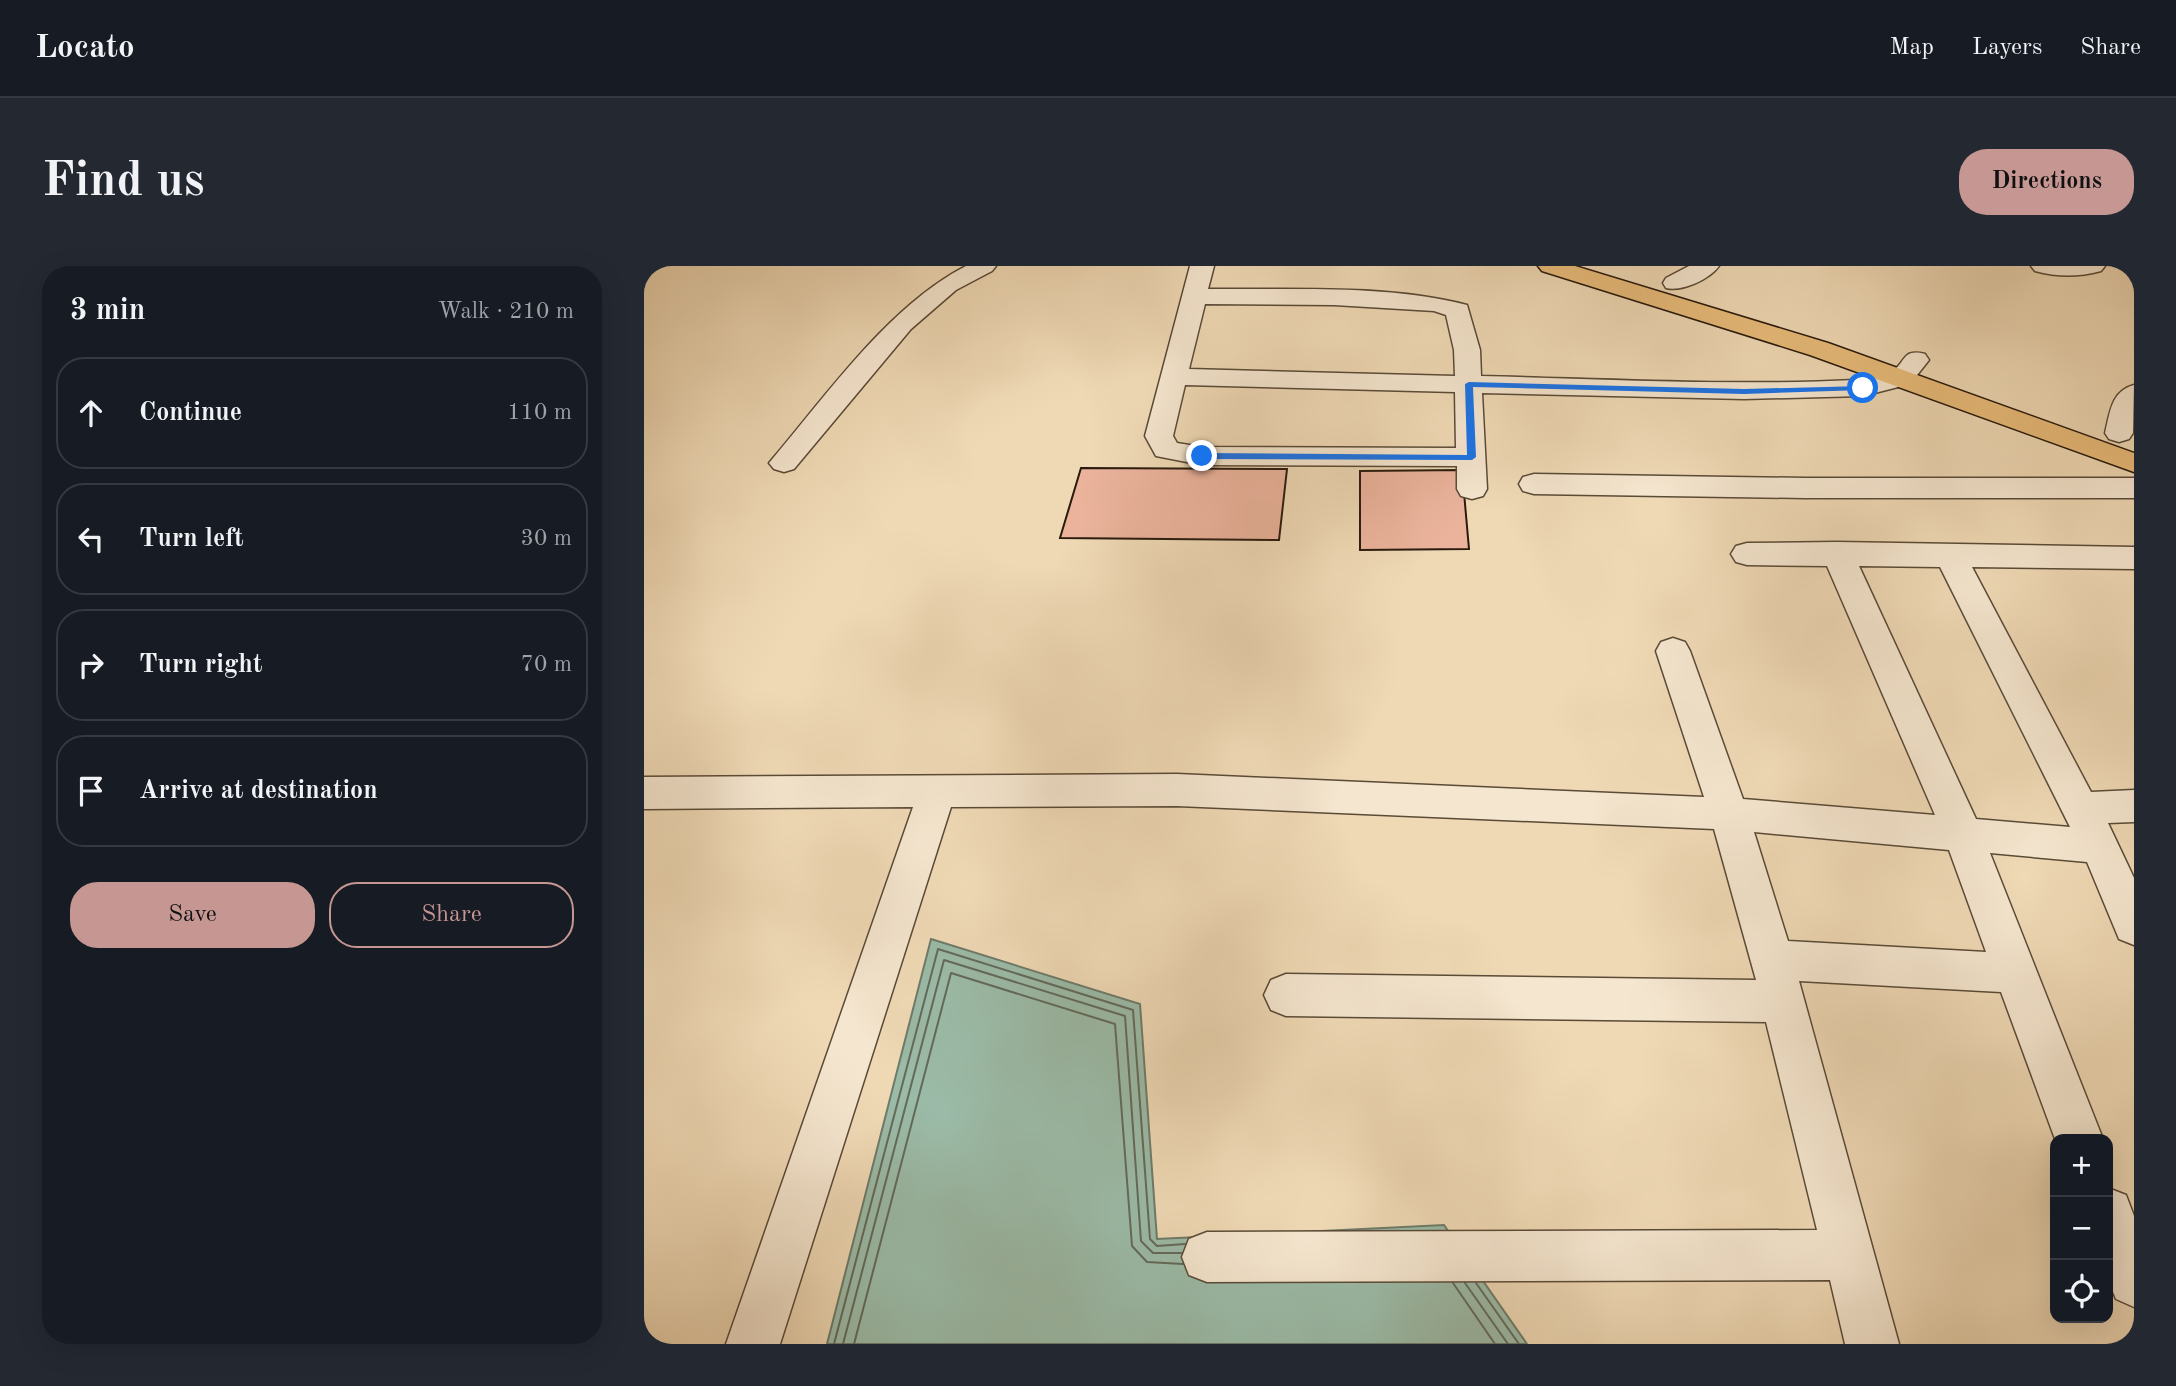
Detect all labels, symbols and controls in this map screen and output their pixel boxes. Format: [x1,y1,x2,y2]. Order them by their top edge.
text: Locato [35,32,135,65]
text: Map [1890,36,1934,60]
text: Layers [1972,36,2042,60]
text: Share [2080,36,2141,60]
button: Directions [1959,149,2134,215]
text: Find us [42,158,205,207]
text: 3 min [70,296,145,326]
text: Walk · 210 m [438,300,574,323]
route start [1847,372,1878,403]
icon: ahead [72,394,110,432]
text: Continue [139,400,242,426]
text: 110 m [507,401,572,424]
route end [1186,440,1217,471]
icon: left [72,520,110,558]
text: Turn left [139,526,244,552]
text: 30 m [521,527,572,550]
icon: right [72,646,110,684]
text: Turn right [139,652,262,678]
text: 70 m [521,653,572,676]
icon: arrive [72,772,110,810]
text: Arrive at destination [139,778,378,804]
button: Save [70,882,315,948]
button: Share [329,882,574,948]
map controls [2050,1134,2113,1323]
button: + [2050,1134,2113,1197]
button: − [2050,1197,2113,1260]
button: locate [2050,1260,2113,1323]

